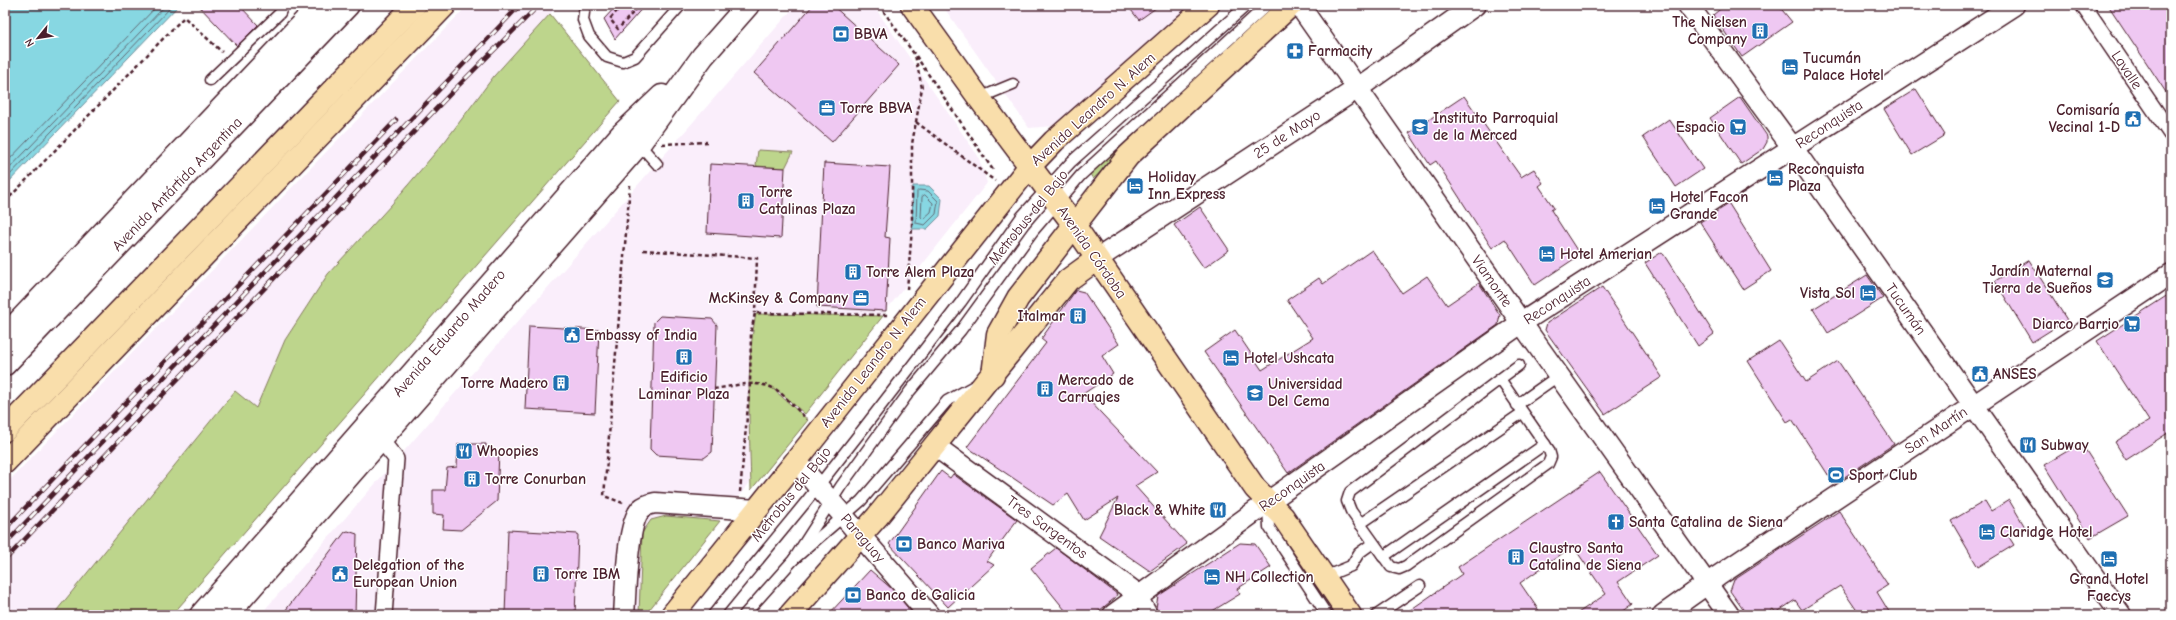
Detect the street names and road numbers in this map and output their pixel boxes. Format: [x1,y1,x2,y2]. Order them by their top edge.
street label: Lavalle [2108,47,2147,93]
street label: Avenida Leandro N. Alem [1027,48,1159,170]
street label: Reconquista [1792,96,1866,152]
street label: 25 de Mayo [1250,106,1324,162]
street label: Avenida Antártida Argentina [108,113,246,255]
street label: Metrobus del Bajo [984,166,1072,268]
street label: Avenida Córdoba [1053,202,1131,302]
street label: Viamonte [1468,252,1517,311]
street label: Avenida Eduardo Madero [389,266,509,400]
street label: Reconquista [1520,272,1594,328]
street label: Tucumán [1882,280,1930,338]
street label: Avenida Leandro N. Alem [816,293,930,431]
street label: San Martín [1901,403,1971,457]
street label: Metrobus del Bajo [747,443,835,545]
street label: Reconquista [1256,457,1328,515]
street label: Tres Sargentos [1003,492,1091,562]
street label: Paraguay [837,510,889,566]

